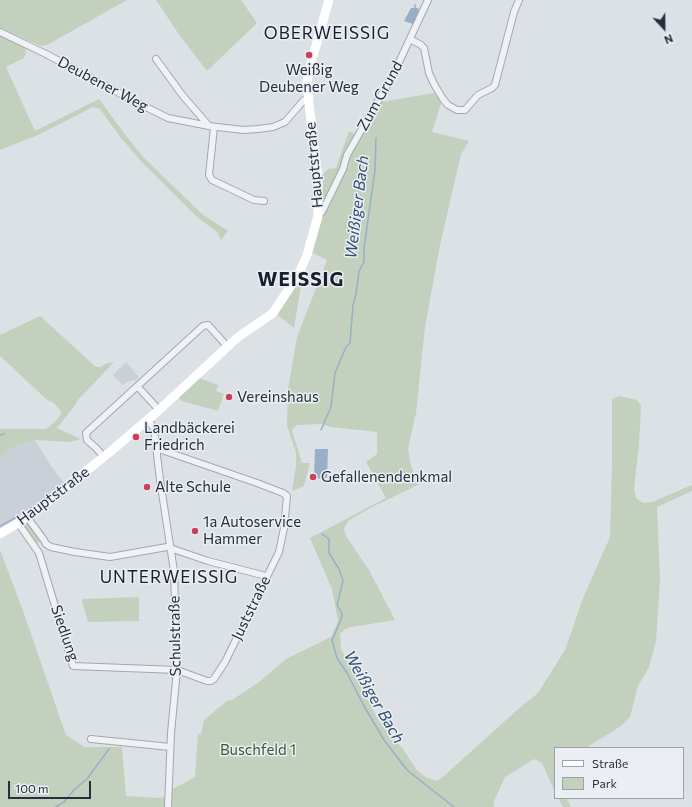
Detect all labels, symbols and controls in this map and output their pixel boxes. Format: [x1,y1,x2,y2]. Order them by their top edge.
north arrow [644,8,684,48]
district label: OBERWEISSIG [264,23,390,43]
text: N [662,32,675,47]
marker: Weißig Deubener Weg [304,50,314,60]
street label: Deubener Weg [55,53,151,115]
street label: Zum Grund [353,58,407,134]
place label: Weißig Deubener Weg [259,61,359,96]
street label: Hauptstraße [301,121,327,209]
water label: Weißiger Bach [341,154,373,260]
district label: WEISSIG [258,269,344,291]
place label: Vereinshaus [237,388,319,406]
marker: Vereinshaus [224,392,234,402]
place label: Landbäckerei Friedrich [144,419,235,454]
marker: Landbäckerei Friedrich [131,432,141,442]
street label: Hauptstraße [13,463,93,529]
place label: Gefallenendenkmal [321,468,452,486]
marker: Gefallenendenkmal [308,472,318,482]
place label: Alte Schule [155,478,231,496]
marker: Alte Schule [142,482,152,492]
place label: 1a Autoservice Hammer [203,513,301,548]
marker: 1a Autoservice Hammer [190,526,200,536]
district label: UNTERWEISSIG [100,567,238,587]
street label: Juststraße [228,573,274,643]
street label: Schulstraße [165,596,185,676]
street label: Siedlung [47,603,83,663]
water label: Weißiger Bach [340,647,408,747]
park label: Buschfeld 1 [220,741,296,759]
legend [554,747,684,799]
text: Straße [592,756,628,770]
scale bar [10,773,93,799]
text: Park [592,776,617,790]
text: 100 m [15,781,49,795]

